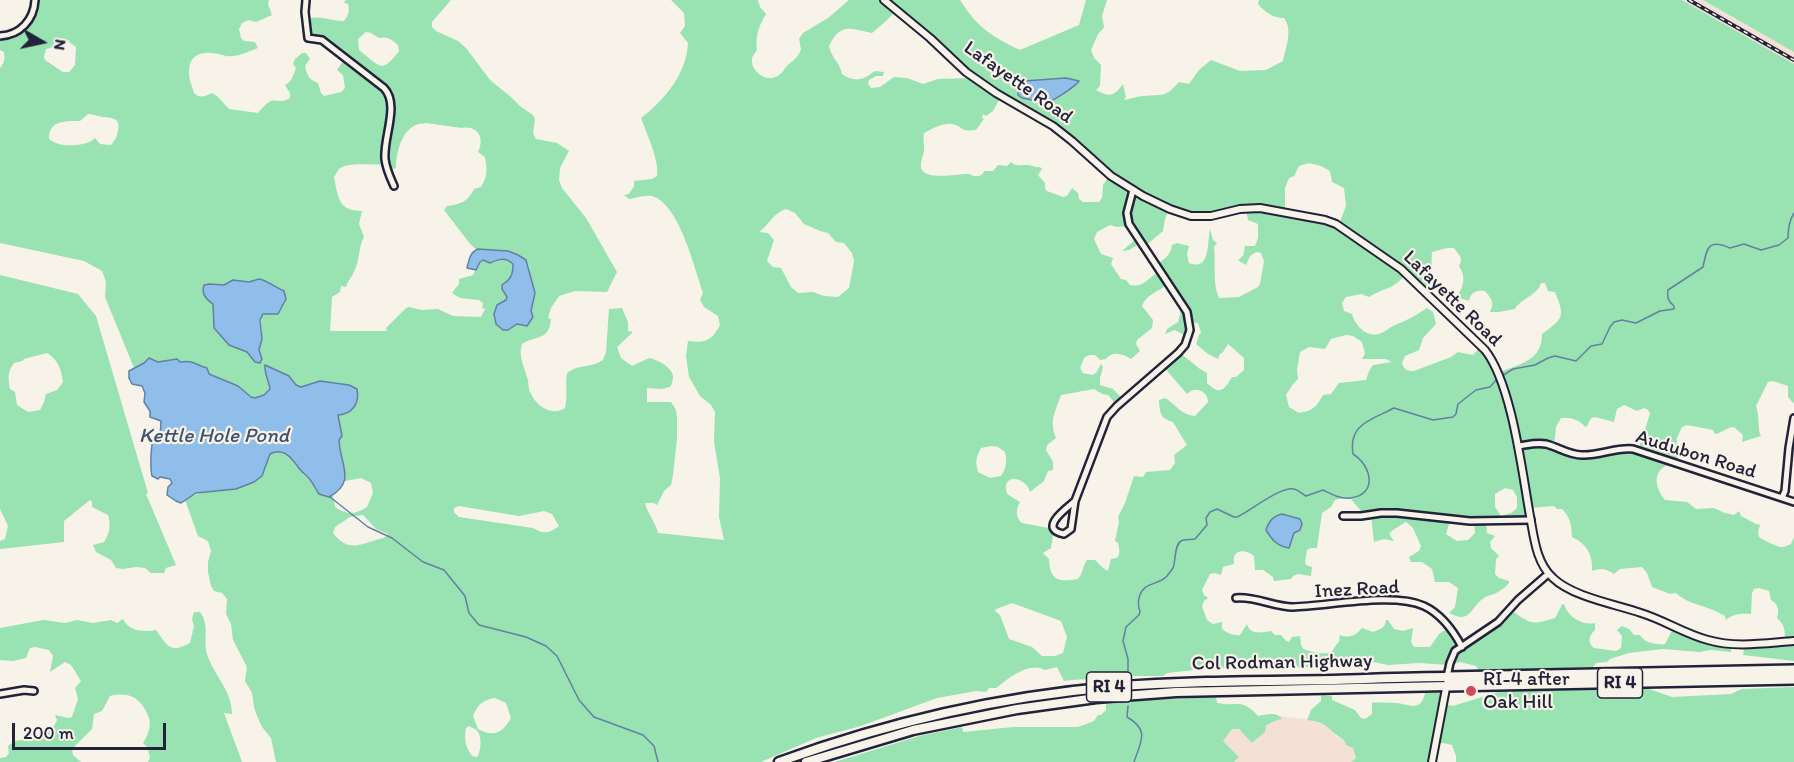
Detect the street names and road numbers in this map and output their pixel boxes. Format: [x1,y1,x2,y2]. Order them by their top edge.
street label: Lafayette Road [959,36,1077,130]
street label: Lafayette Road [1398,246,1506,352]
street label: Audubon Road [1633,425,1759,485]
street label: Inez Road [1314,576,1400,604]
street label: Col Rodman Highway [1192,649,1372,677]
road number: RI 4 [1598,668,1642,698]
road number: RI 4 [1086,672,1132,702]

